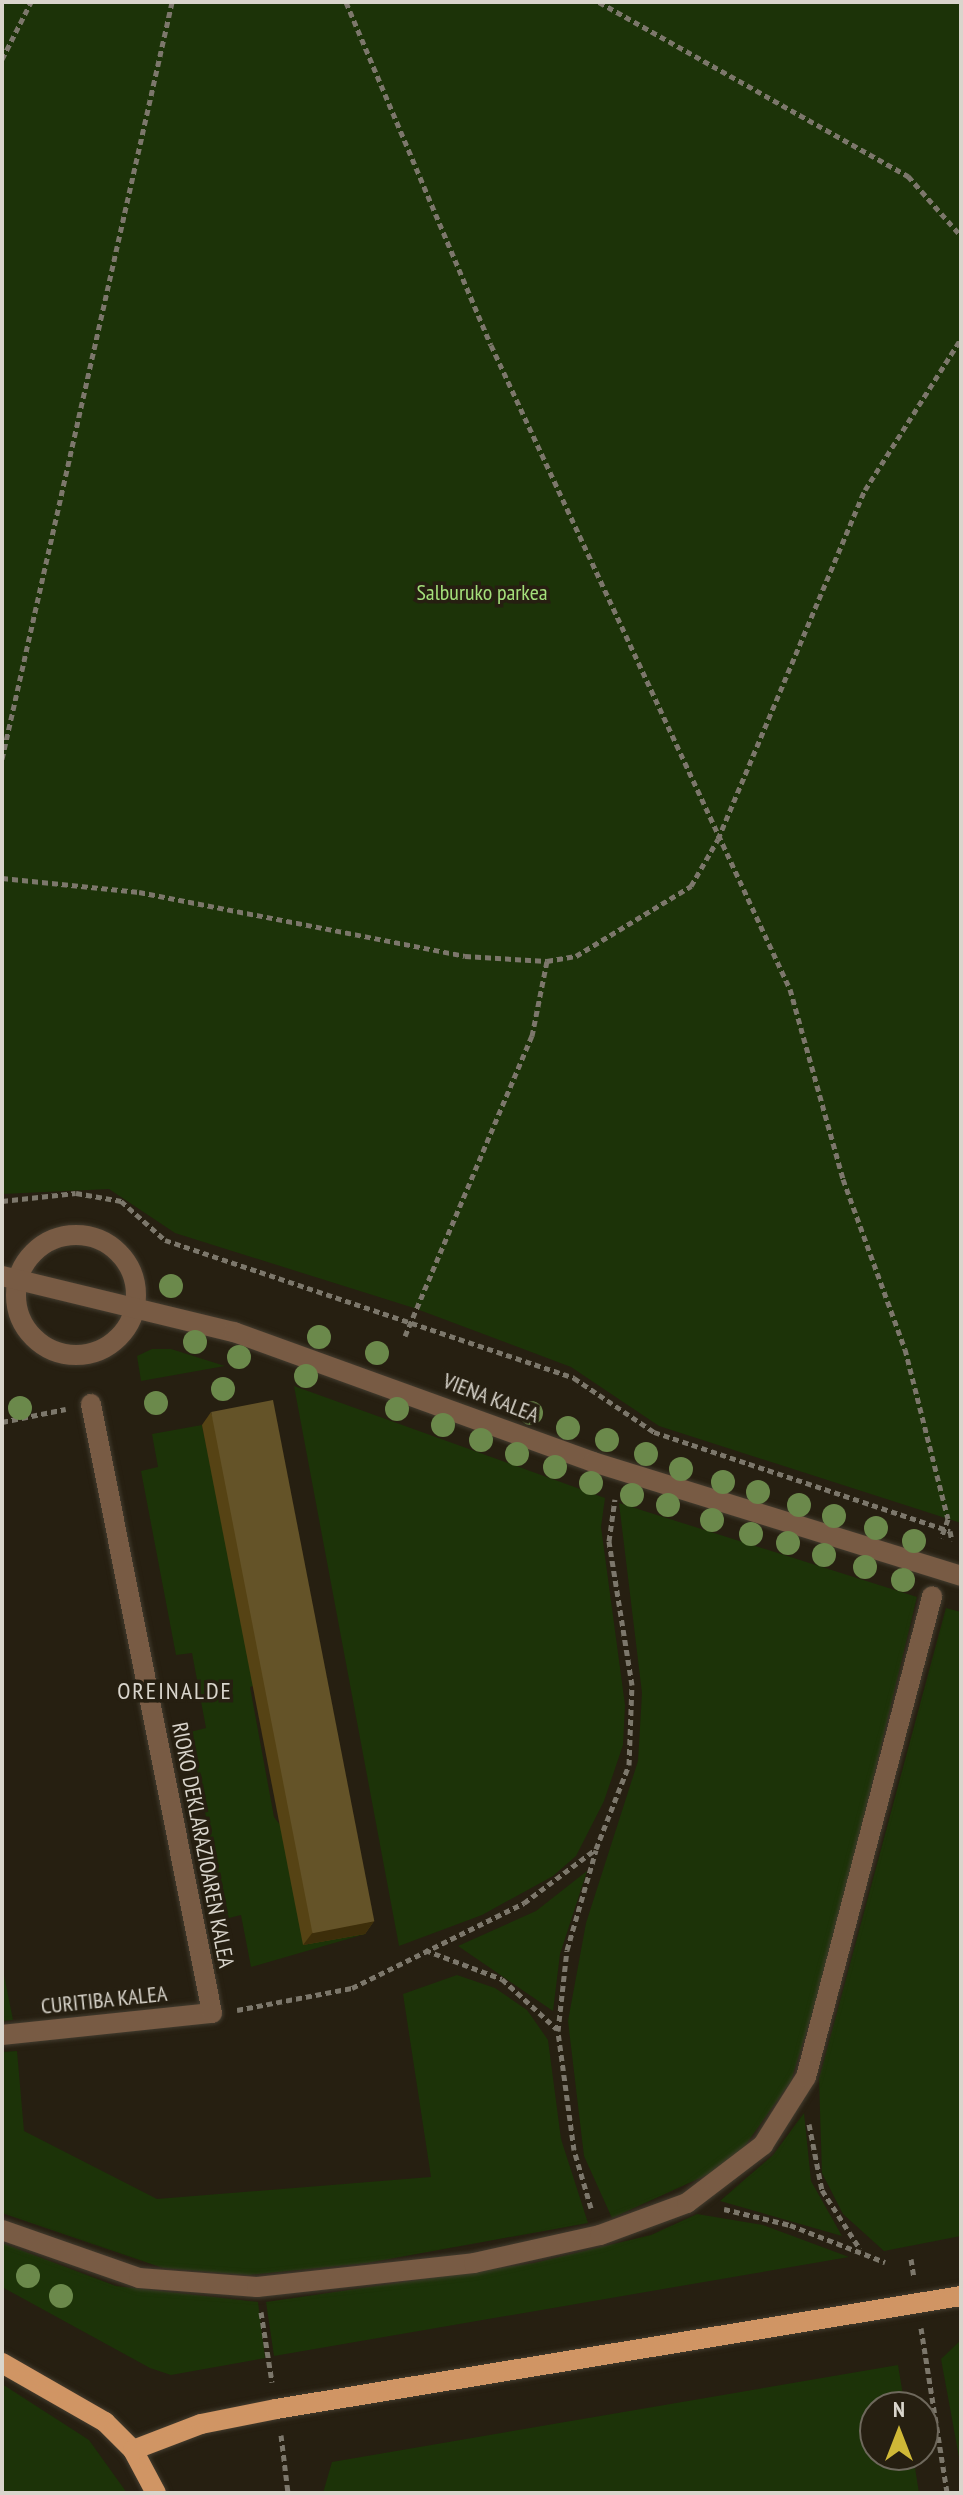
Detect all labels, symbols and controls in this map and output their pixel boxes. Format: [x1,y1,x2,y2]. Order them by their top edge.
park label: Salburuko parkea [416,580,548,606]
street label: VIENA KALEA [439,1368,543,1428]
district label: OREINALDE [117,1677,233,1705]
street label: RIOKO DEKLARAZIOAREN KALEA [166,1720,240,1970]
street label: CURITIBA KALEA [39,1980,169,2020]
north arrow [859,2391,939,2471]
text: N [893,2395,905,2423]

